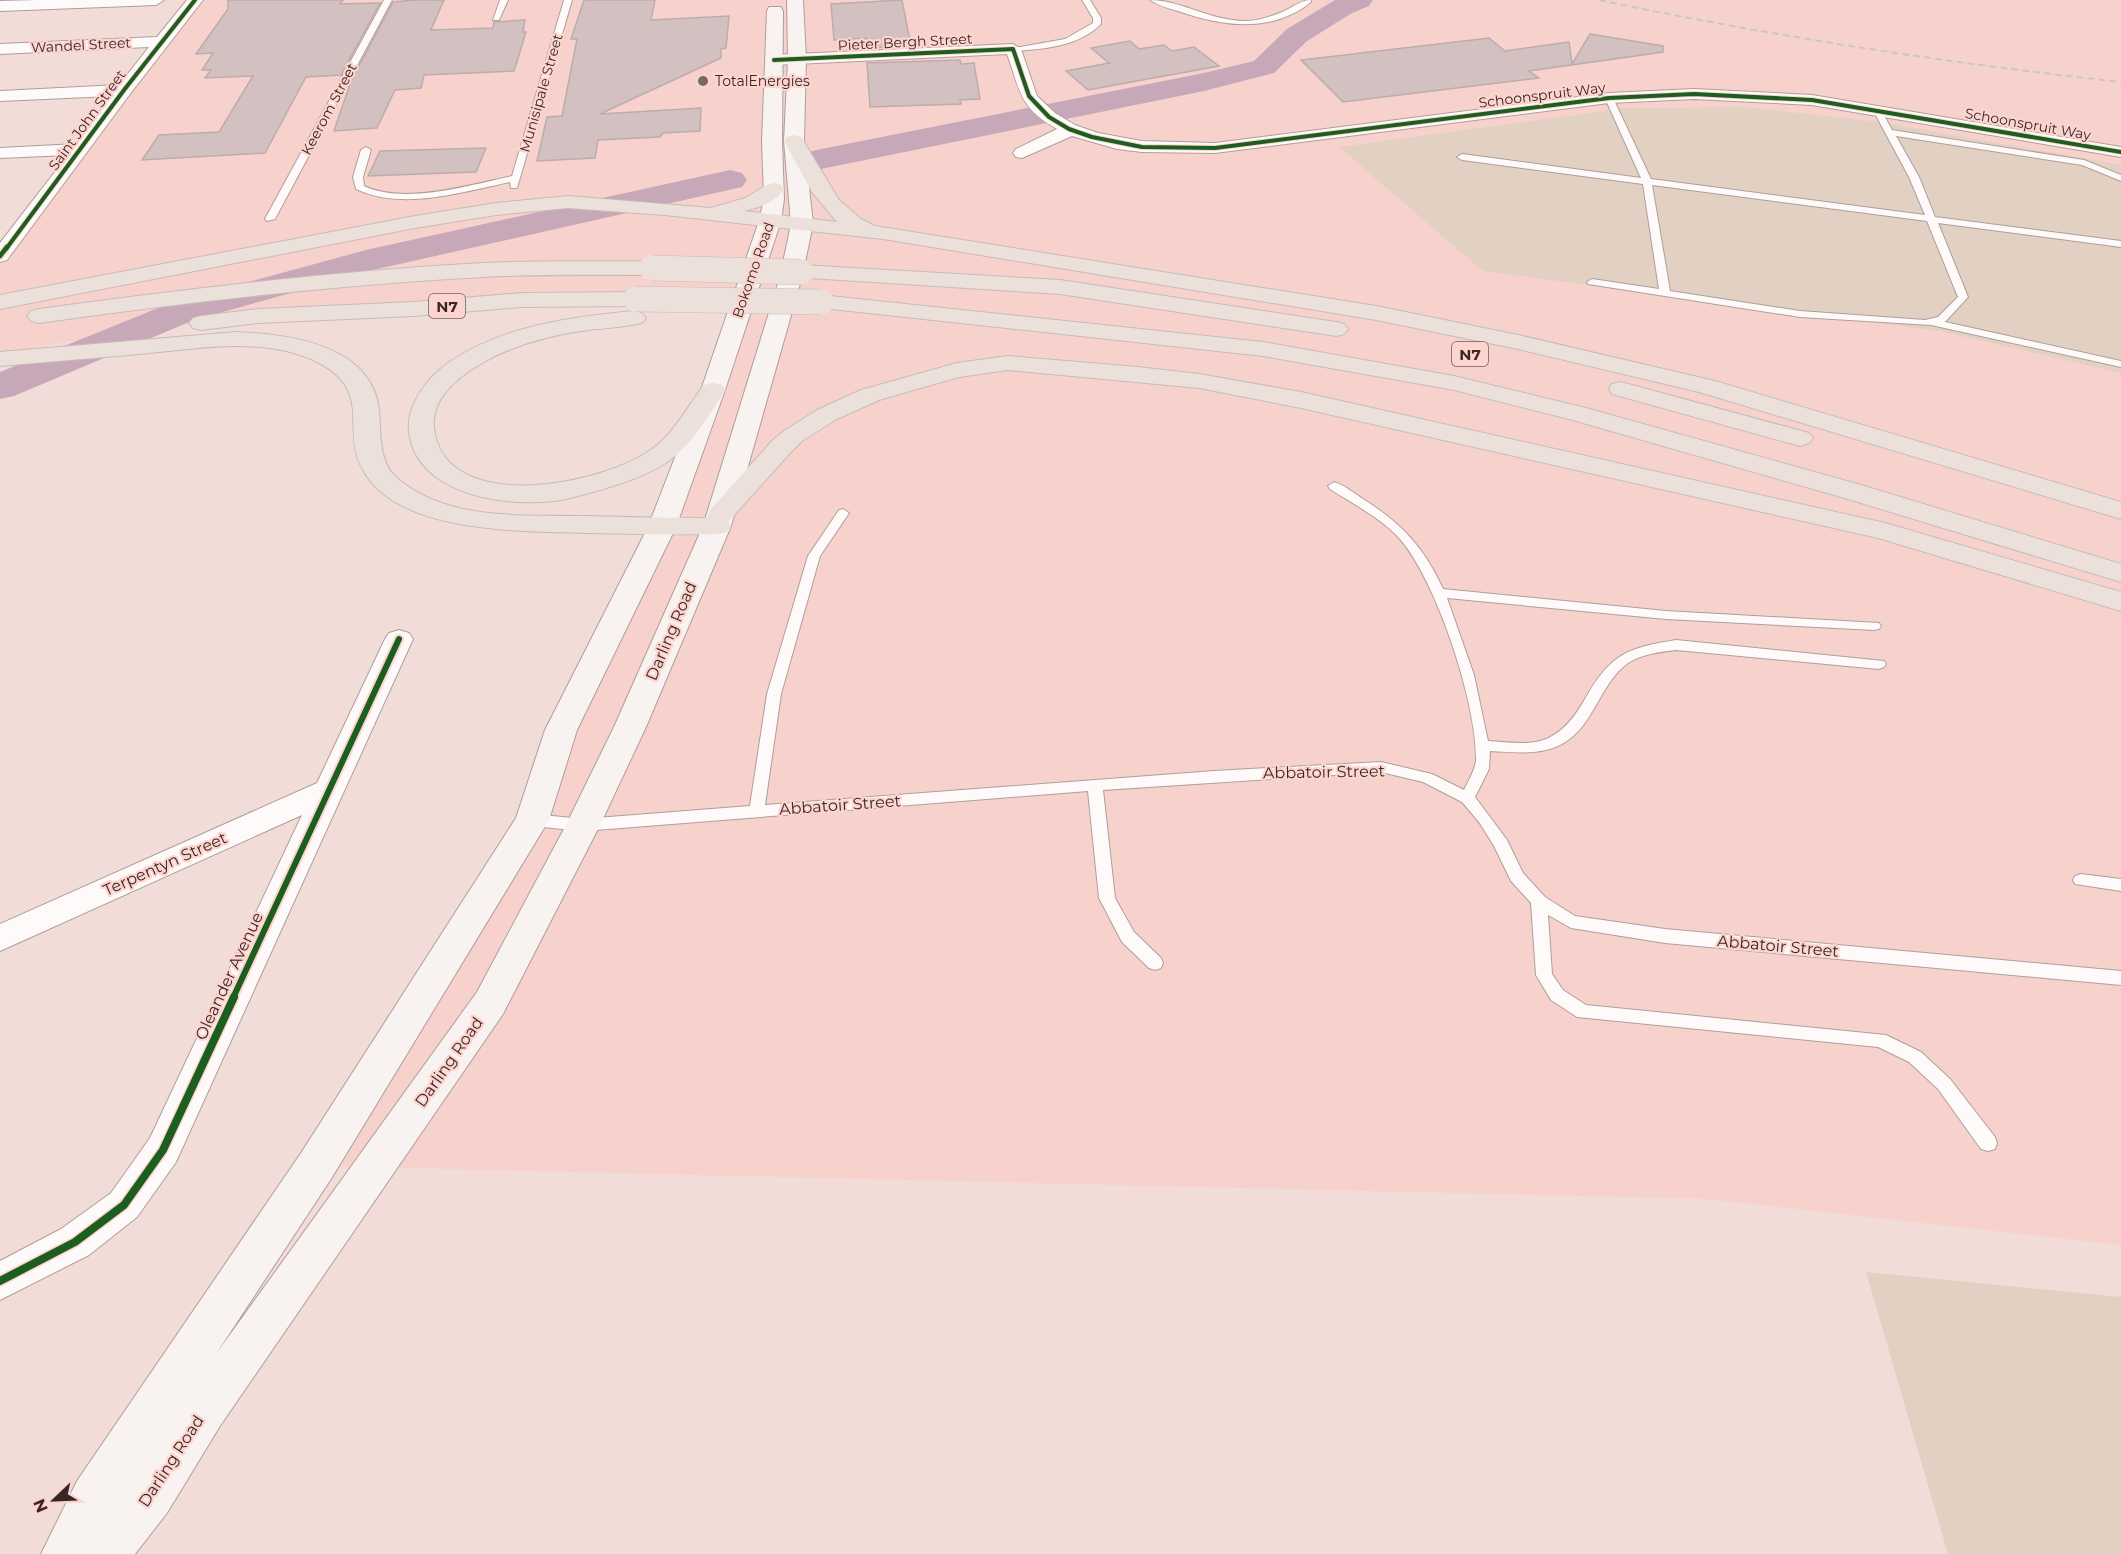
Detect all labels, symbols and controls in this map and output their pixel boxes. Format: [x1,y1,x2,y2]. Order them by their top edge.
street label: Pieter Bergh Street [837,29,973,55]
street label: Munisipale Street [515,31,567,154]
street label: Wandel Street [30,33,132,57]
street label: Keerom Street [297,60,361,158]
street label: Saint John Street [44,66,130,174]
place label: TotalEnergies [715,72,810,90]
marker: TotalEnergies [696,74,710,88]
street label: Schoonspruit Way [1478,78,1607,112]
street label: Schoonspruit Way [1964,104,2093,144]
street label: Bokomo Road [728,220,778,320]
road number: N7 [429,294,465,318]
road number: N7 [1452,342,1488,366]
street label: Darling Road [642,579,700,683]
street label: Abbatoir Street [1263,761,1386,783]
street label: Abbatoir Street [778,791,902,819]
street label: Terpentyn Street [100,828,230,900]
street label: Oleander Avenue [191,909,267,1043]
street label: Abbatoir Street [1716,931,1840,961]
street label: Darling Road [411,1013,487,1111]
street label: Darling Road [134,1412,208,1510]
north arrow [24,1470,84,1530]
text: N [29,1496,52,1515]

